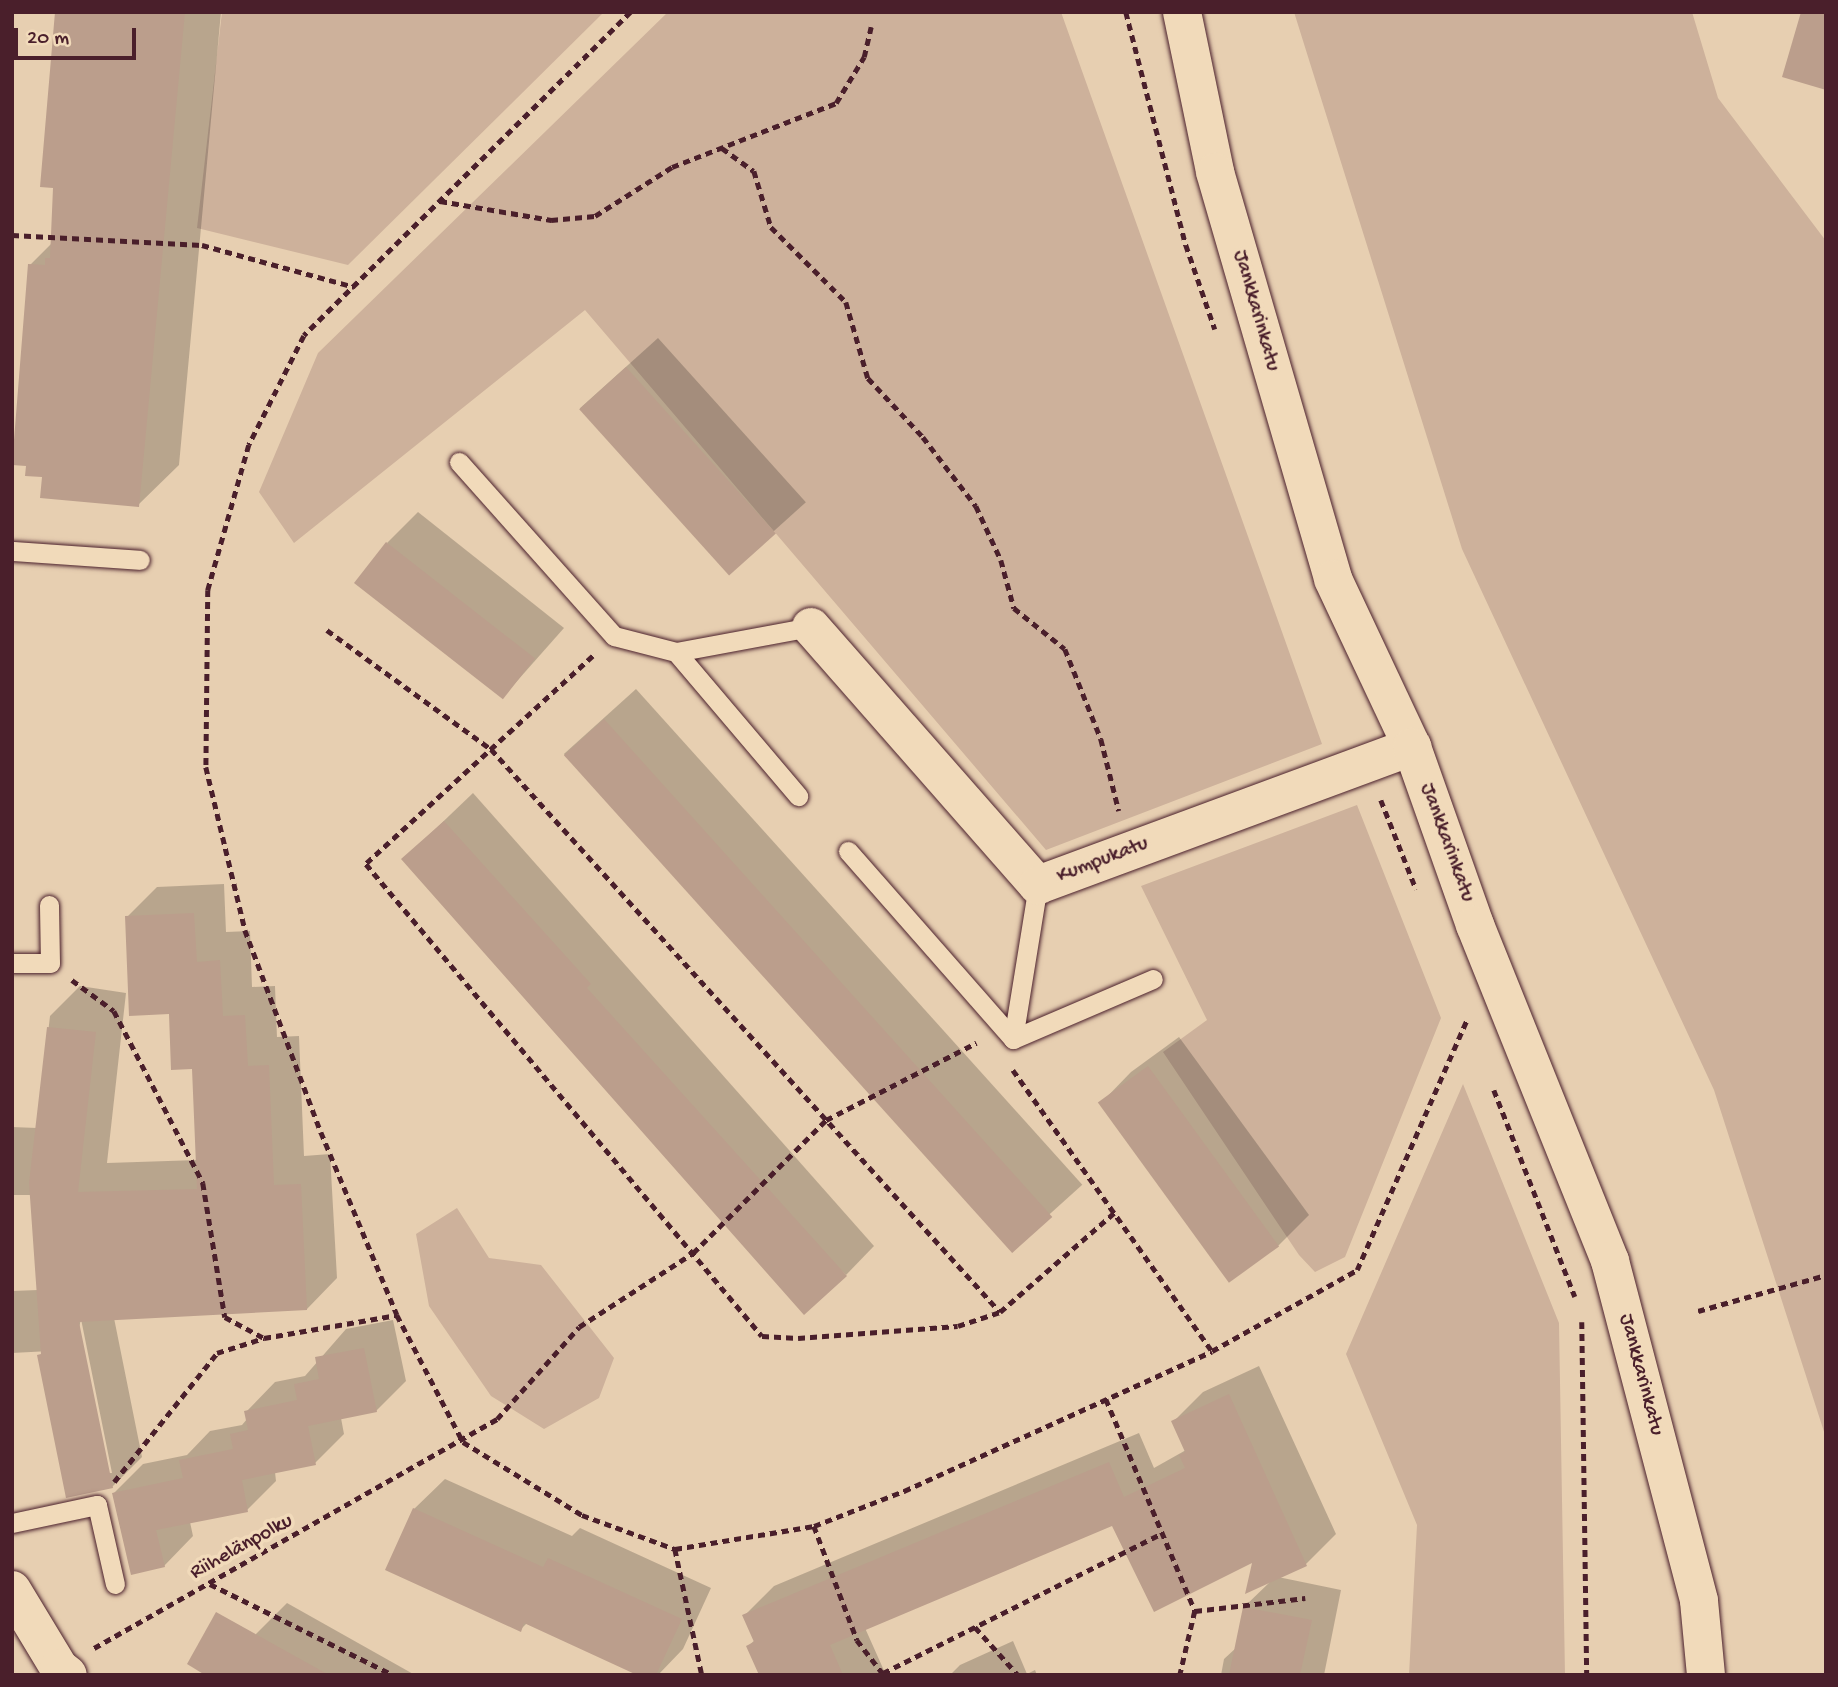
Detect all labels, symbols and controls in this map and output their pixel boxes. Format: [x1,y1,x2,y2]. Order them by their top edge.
scale bar [18,14,140,58]
text: 20 m [27,27,69,52]
street label: Jankkarinkatu [1226,248,1284,374]
street label: Jankkarinkatu [1413,780,1479,906]
street label: Kumpukatu [1054,832,1152,890]
street label: Jankkarinkatu [1612,1312,1668,1438]
street label: Riihelänpolku [186,1509,298,1587]

